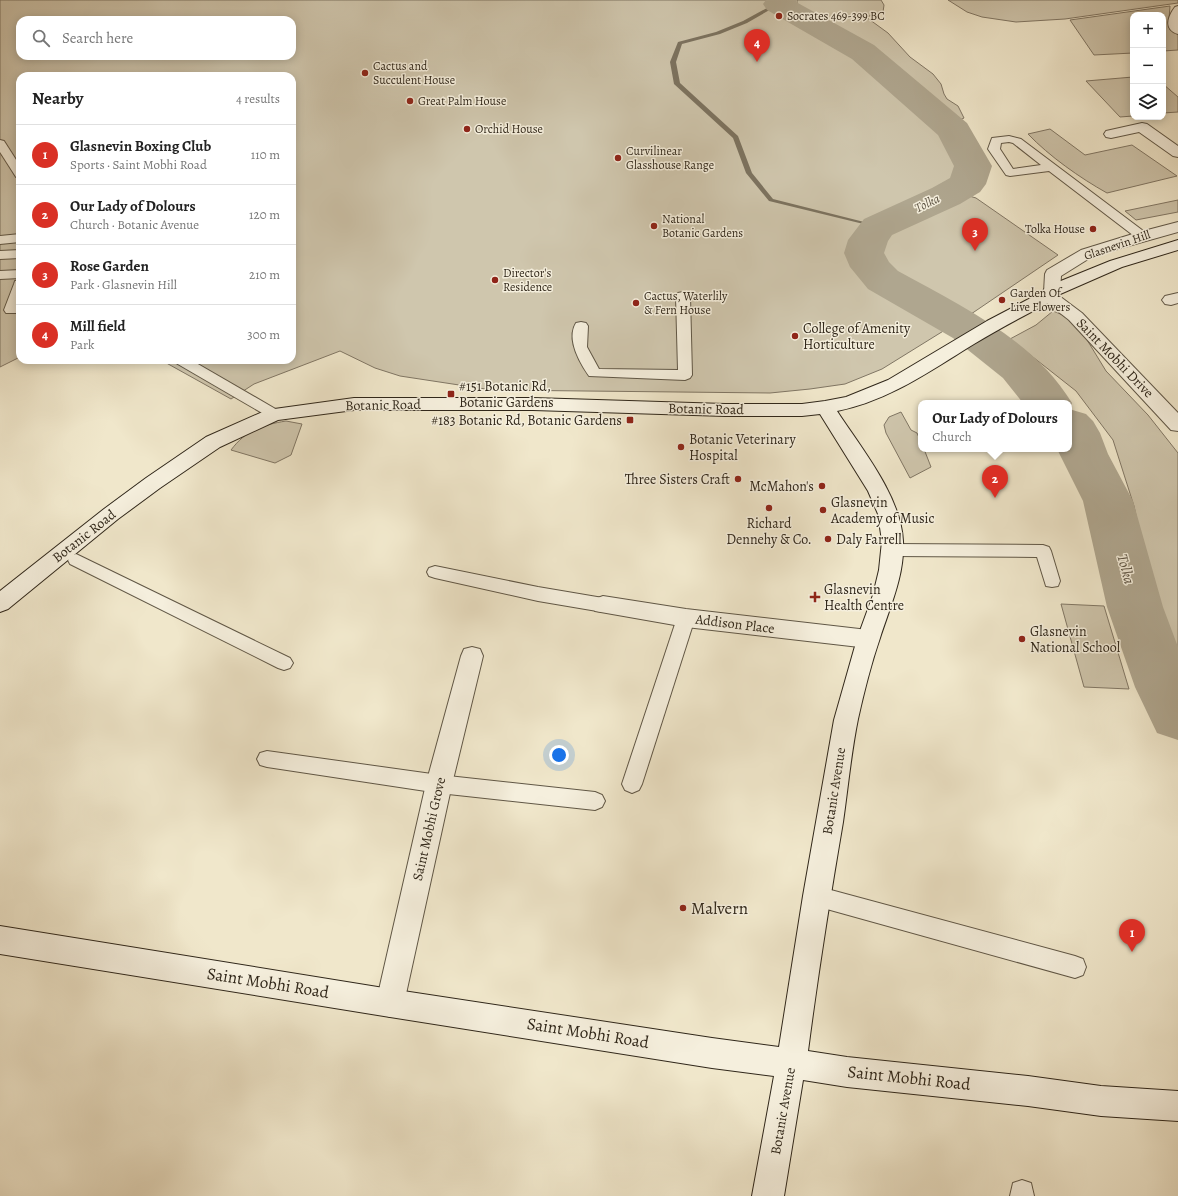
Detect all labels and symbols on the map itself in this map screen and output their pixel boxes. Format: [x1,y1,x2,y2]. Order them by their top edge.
place label: Socrates 469-399 BC [787,8,885,24]
marker: Socrates 469-399 BC [774,11,784,21]
pin: 4 [744,29,770,62]
place label: Cactus and Succulent House [373,58,455,88]
marker: Cactus and Succulent House [360,68,370,78]
place label: Great Palm House [418,93,506,109]
marker: Great Palm House [405,96,415,106]
place label: Orchid House [475,121,543,137]
marker: Orchid House [462,124,472,134]
place label: Curvilinear Glasshouse Range [626,143,714,173]
marker: Curvilinear Glasshouse Range [613,153,623,163]
water label: Tolka [912,190,942,216]
place label: National Botanic Gardens [662,211,743,241]
pin: 3 [962,218,988,251]
marker: National Botanic Gardens [649,221,659,231]
place label: Tolka House [1025,221,1085,237]
marker: Tolka House [1088,224,1098,234]
street label: Glasnevin Hill [1082,226,1152,264]
place label: Director's Residence [503,265,552,295]
marker: Director's Residence [490,275,500,285]
place label: Garden Of Live Flowers [1010,285,1070,315]
place label: Cactus, Waterlily & Fern House [644,288,728,318]
marker: Garden Of Live Flowers [997,295,1007,305]
marker: Cactus, Waterlily & Fern House [631,298,641,308]
street label: Saint Mobhi Drive [1072,314,1158,402]
place label: College of Amenity Horticulture [803,319,911,354]
marker: College of Amenity Horticulture [790,331,800,341]
place label: #151 Botanic Rd, Botanic Gardens [459,377,554,412]
marker: #151 Botanic Rd, Botanic Gardens [446,389,456,399]
street label: Botanic Road [345,395,422,415]
street label: Botanic Road [668,399,745,419]
place label: #183 Botanic Rd, Botanic Gardens [431,411,622,430]
marker: #183 Botanic Rd, Botanic Gardens [625,415,635,425]
place label: Botanic Veterinary Hospital [689,430,796,465]
marker: Botanic Veterinary Hospital [676,442,686,452]
pin: 2 [982,465,1008,498]
place label: Three Sisters Craft [625,470,730,489]
marker: Three Sisters Craft [733,474,743,484]
place label: McMahon's [749,477,814,496]
marker: McMahon's [817,481,827,491]
place label: Glasnevin Academy of Music [830,493,935,528]
marker: Richard Dennehy & Co. [764,503,774,513]
street label: Botanic Road [48,505,120,567]
marker: Glasnevin Academy of Music [818,505,828,515]
place label: Richard Dennehy & Co. [726,514,812,549]
place label: Daly Farrell [836,530,902,549]
marker: Daly Farrell [823,534,833,544]
water label: Tolka [1112,552,1140,586]
place label: Glasnevin Health Centre [824,580,904,615]
marker: Glasnevin Health Centre [809,591,821,603]
street label: Addison Place [693,610,776,638]
place label: Glasnevin National School [1030,622,1121,657]
marker: Glasnevin National School [1017,634,1027,644]
your location [549,745,569,765]
street label: Botanic Avenue [818,746,850,836]
street label: Saint Mobhi Grove [408,775,450,883]
place label: Malvern [691,897,748,920]
marker: Malvern [678,903,688,913]
pin: 1 [1119,919,1145,952]
street label: Saint Mobhi Road [205,962,332,1004]
street label: Saint Mobhi Road [525,1012,652,1054]
street label: Saint Mobhi Road [846,1060,972,1096]
street label: Botanic Avenue [766,1066,800,1156]

